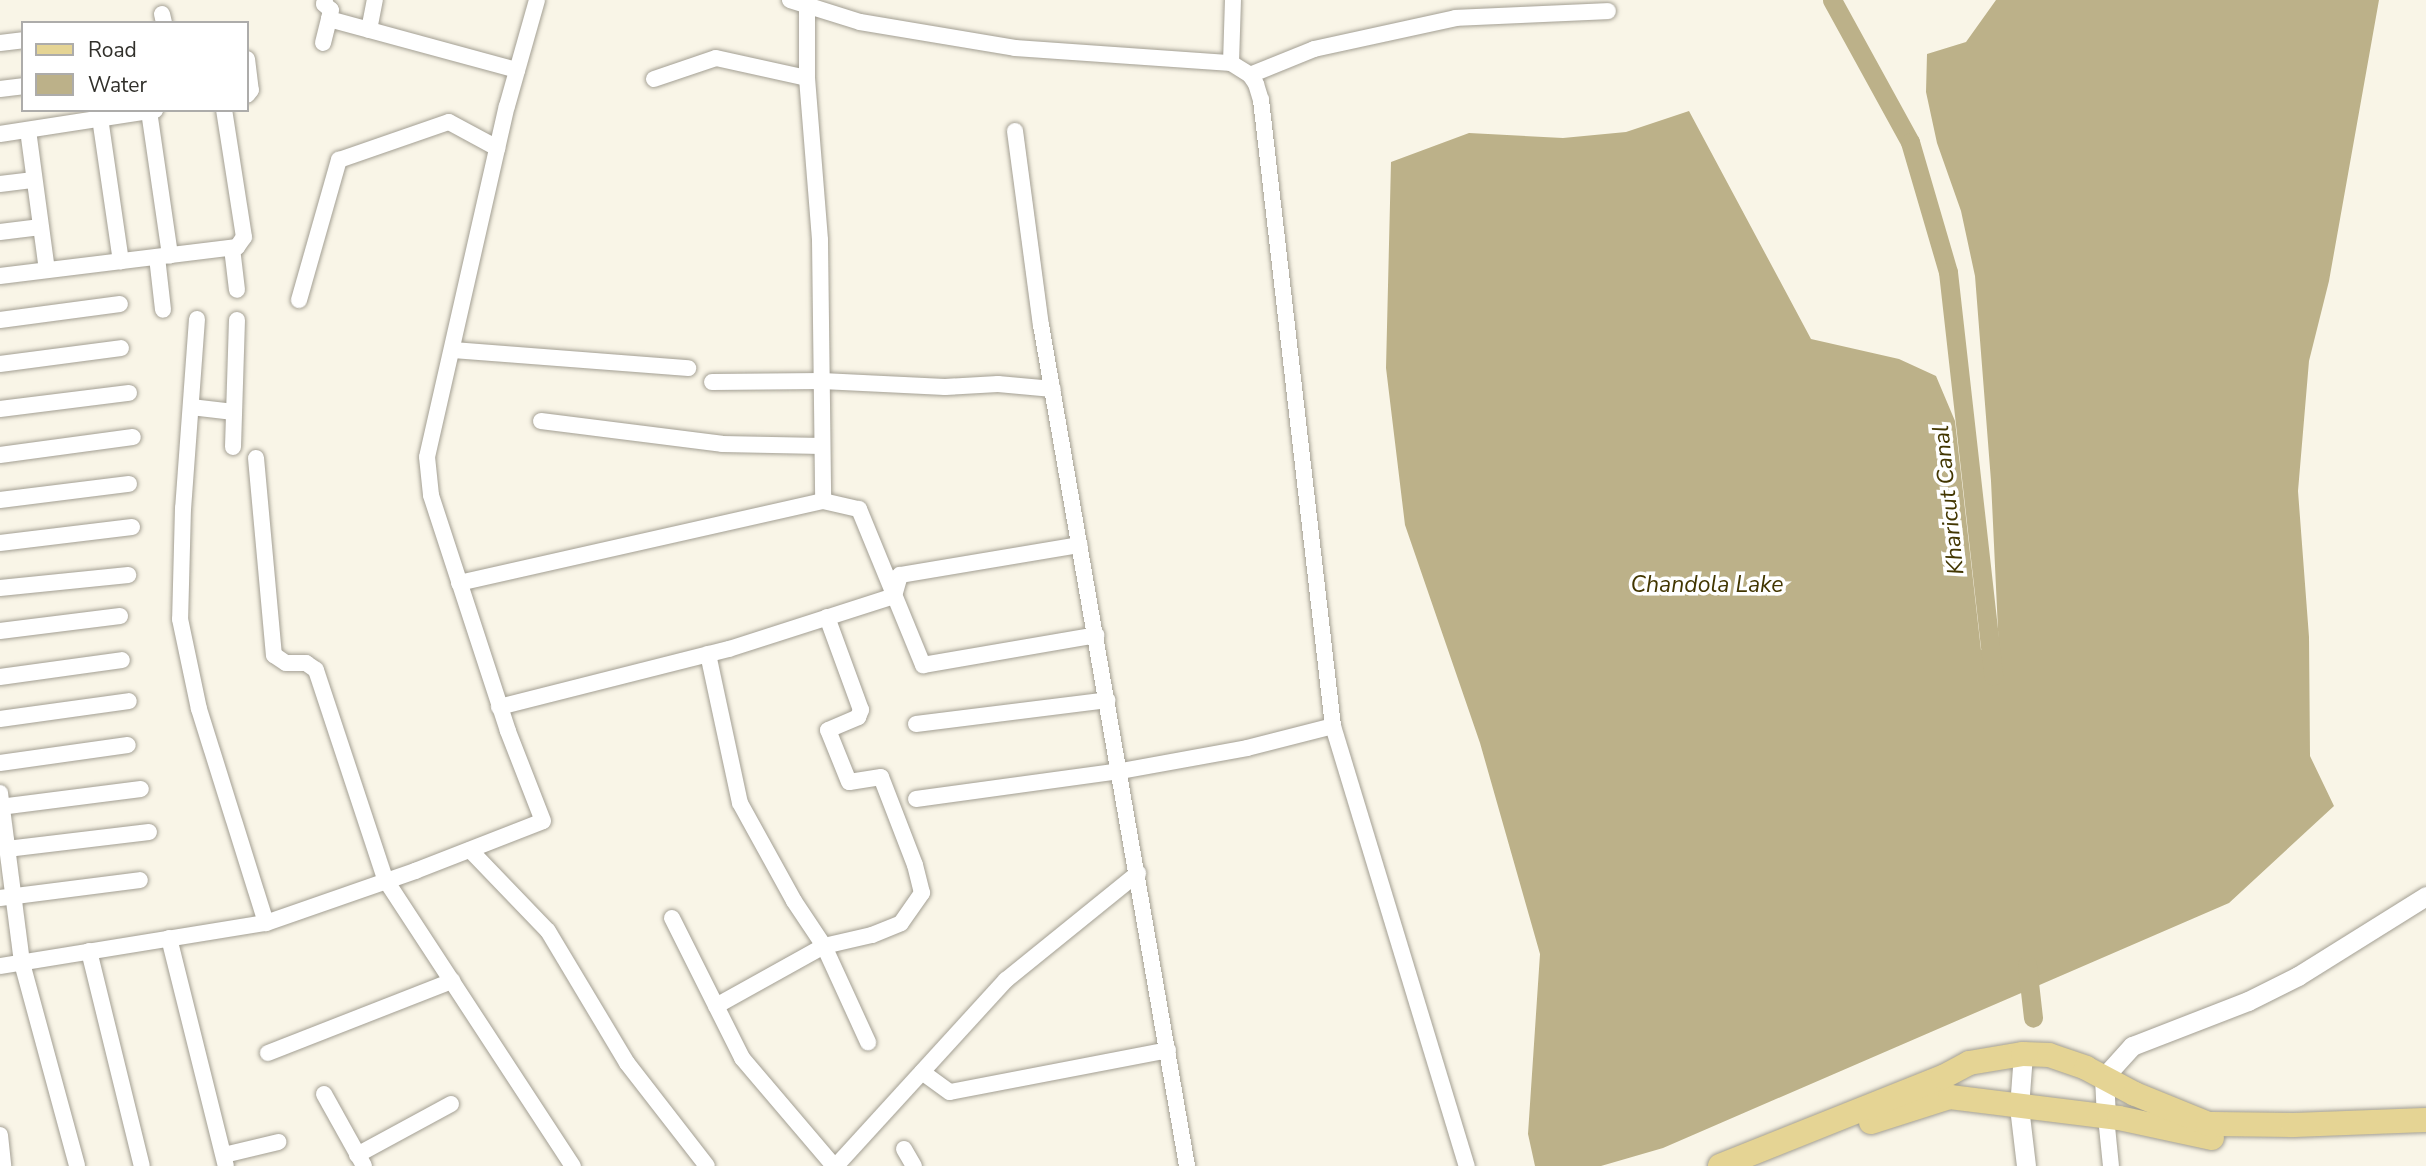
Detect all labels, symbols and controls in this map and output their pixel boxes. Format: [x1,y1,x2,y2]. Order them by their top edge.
legend [21,21,248,112]
text: Road [88,36,137,64]
text: Water [88,71,147,99]
water label: Kharicut Canal [1927,424,1971,576]
water label: Chandola Lake [1630,571,1784,599]

